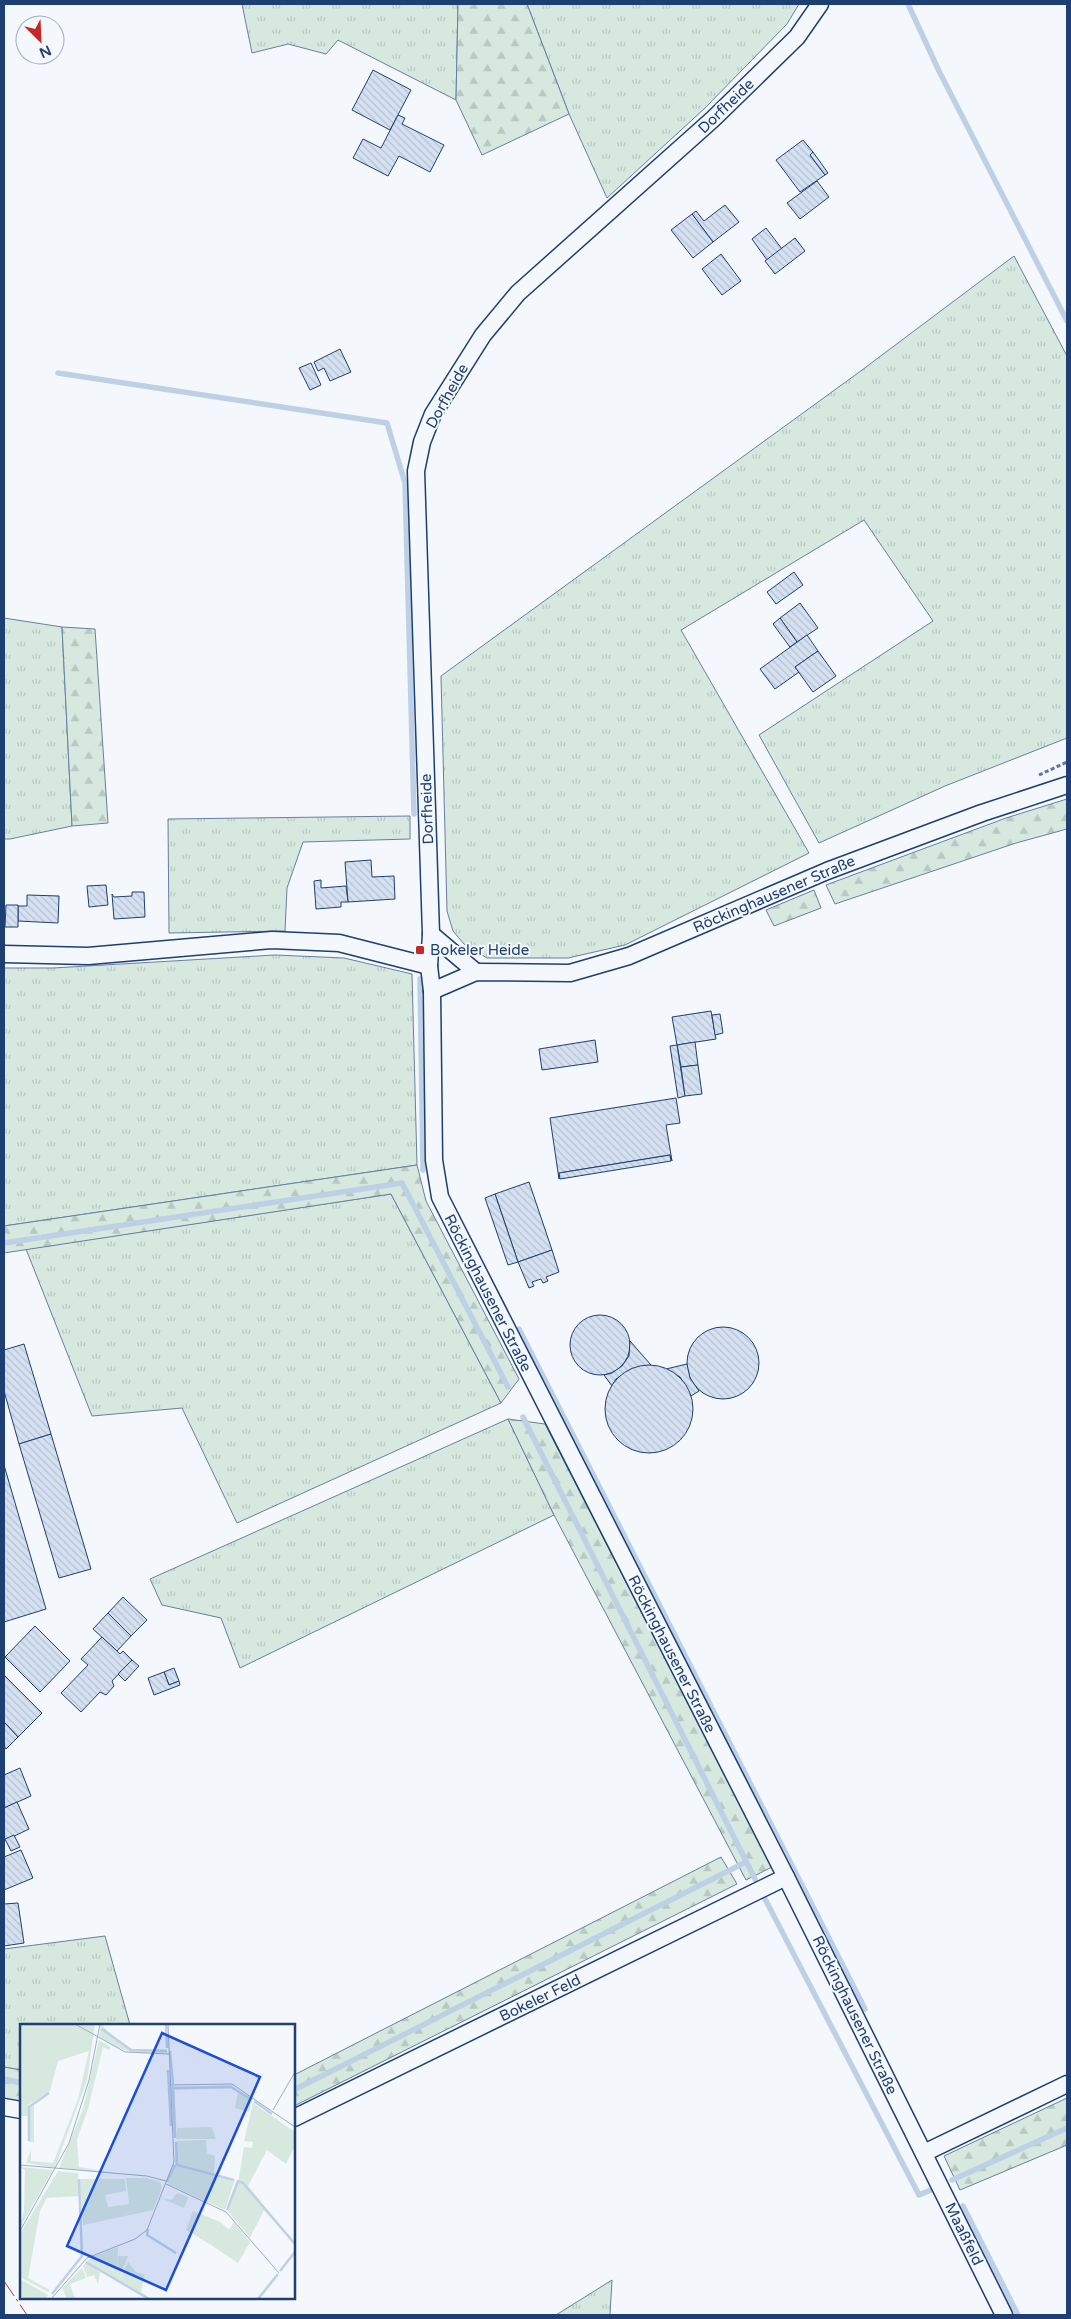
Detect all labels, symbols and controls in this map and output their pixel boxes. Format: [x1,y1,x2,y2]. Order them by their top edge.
north arrow [15,15,65,65]
text: N [36,41,54,61]
street label: Dorfheide [694,75,758,137]
street label: Dorfheide [422,361,472,431]
street label: Dorfheide [417,773,437,845]
street label: Röckinghausener Straße [690,852,858,936]
place label: Bokeler Heide [430,941,529,959]
marker: Bokeler Heide [414,944,426,956]
street label: Röckinghausener Straße [440,1211,536,1375]
street label: Röckinghausener Straße [624,1572,720,1736]
street label: Röckinghausener Straße [809,1933,901,2097]
street label: Bokeler Feld [496,1971,584,2025]
inset map [20,2024,295,2299]
street label: Maaßfeld [941,2200,987,2268]

